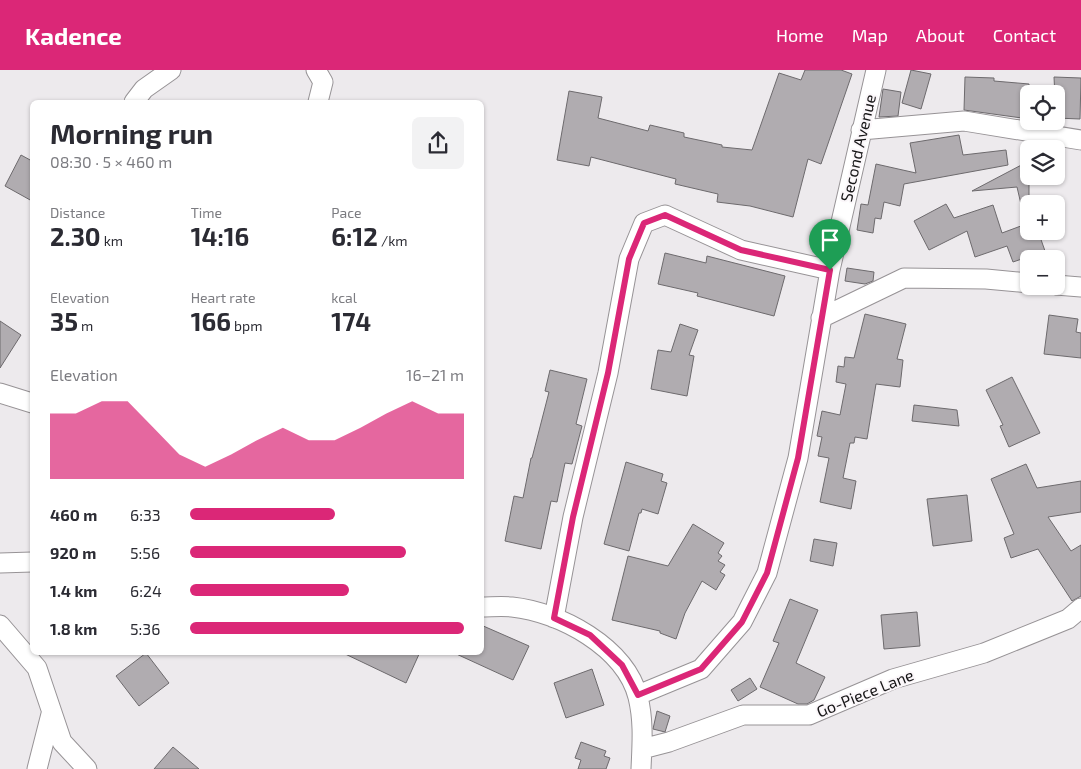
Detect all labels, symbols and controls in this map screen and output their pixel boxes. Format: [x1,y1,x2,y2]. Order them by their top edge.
text: Kadence [25,21,122,50]
text: Home [776,24,824,46]
text: Map [852,24,888,46]
text: About [916,24,965,46]
text: Contact [993,24,1056,46]
map controls [1020,85,1065,295]
button: locate [1020,85,1065,130]
street label: Second Avenue [836,92,879,203]
text: Morning run [50,116,213,150]
button: share [412,117,464,169]
button: layers [1020,140,1065,185]
text: 08:30 · 5 × 460 m [50,152,172,171]
button: + [1020,195,1065,240]
text: Distance [50,204,105,221]
text: Time [191,204,222,221]
text: Pace [331,204,361,221]
pin [809,219,851,270]
text: 2.30 [50,221,101,251]
text: 14:16 [191,221,249,251]
text: 6:12 [331,221,378,251]
icon: arrive [816,226,844,254]
text: km [101,232,123,249]
text: /km [378,232,408,249]
button: − [1020,250,1065,295]
text: Elevation [50,289,109,306]
text: Heart rate [191,289,255,306]
text: kcal [331,289,357,306]
text: 35 [50,306,78,336]
text: 166 [191,306,231,336]
text: 174 [331,306,371,336]
text: m [78,317,93,334]
text: bpm [231,317,262,334]
text: Elevation [50,365,118,384]
text: 16–21 m [406,365,464,384]
text: 460 m [50,505,97,524]
text: 6:33 [130,505,161,524]
text: 920 m [50,543,96,562]
text: 5:56 [130,543,160,562]
text: 1.4 km [50,581,97,600]
text: 6:24 [130,581,162,600]
text: 1.8 km [50,619,97,638]
text: 5:36 [130,619,160,638]
street label: Go-Piece Lane [813,664,916,721]

